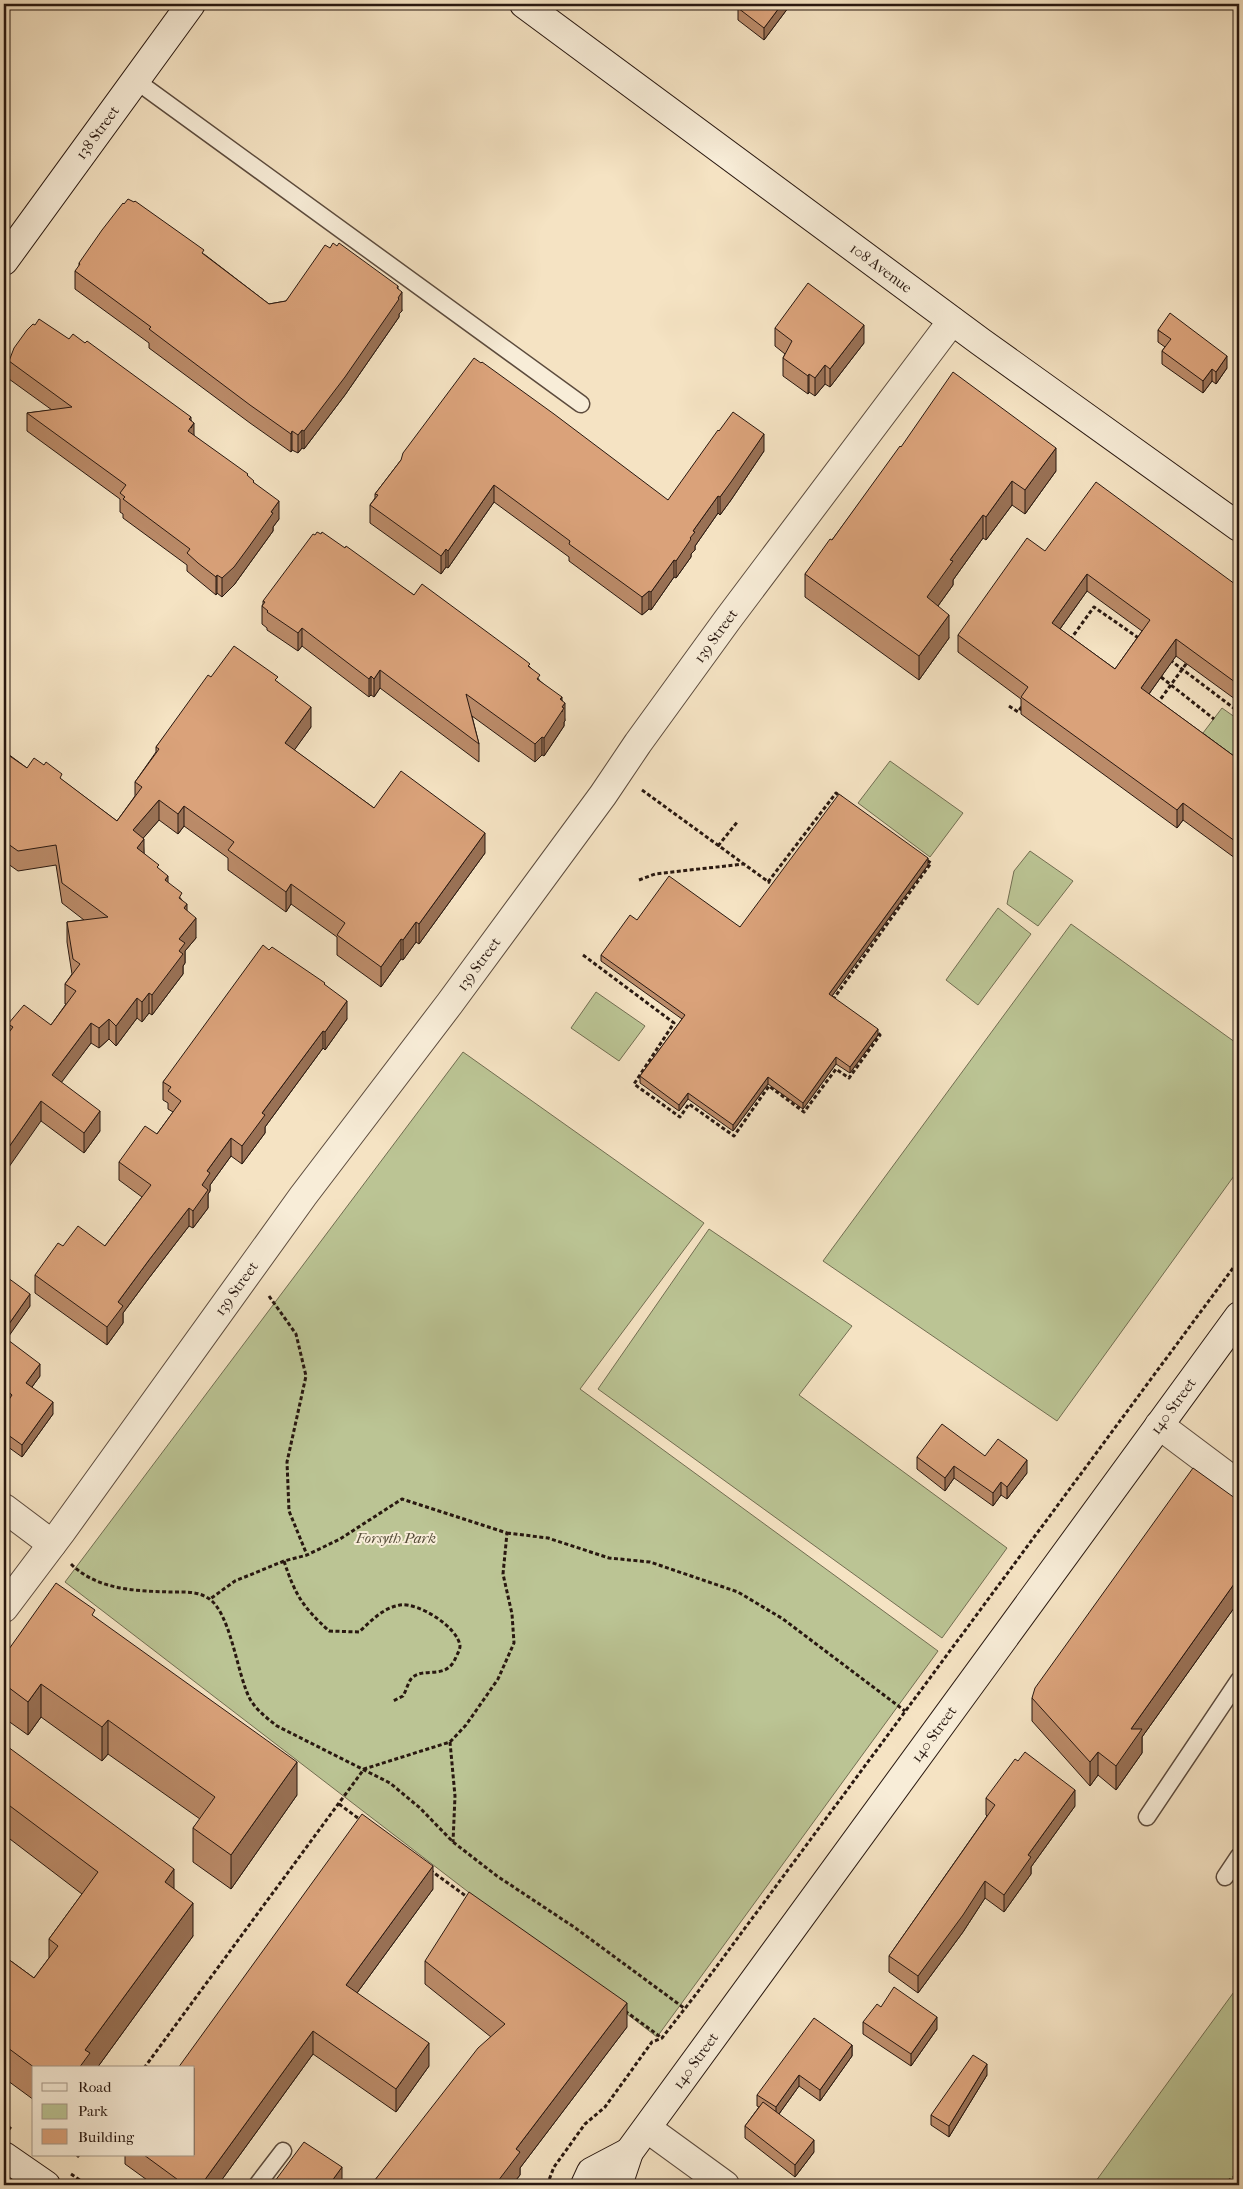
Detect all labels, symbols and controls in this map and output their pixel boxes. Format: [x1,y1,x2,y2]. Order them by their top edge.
street label: 138 Street [72,102,123,163]
street label: 108 Avenue [846,239,916,297]
street label: 139 Street [690,605,742,666]
street label: 139 Street [453,933,505,994]
street label: 139 Street [211,1258,262,1319]
street label: 140 Street [1147,1374,1200,1438]
park label: Forsyth Park [355,1529,436,1547]
street label: 140 Street [907,1702,961,1766]
street label: 140 Street [669,2028,723,2092]
legend [32,2066,195,2156]
text: Road [78,2078,112,2096]
text: Park [78,2102,108,2120]
text: Building [78,2128,135,2146]

